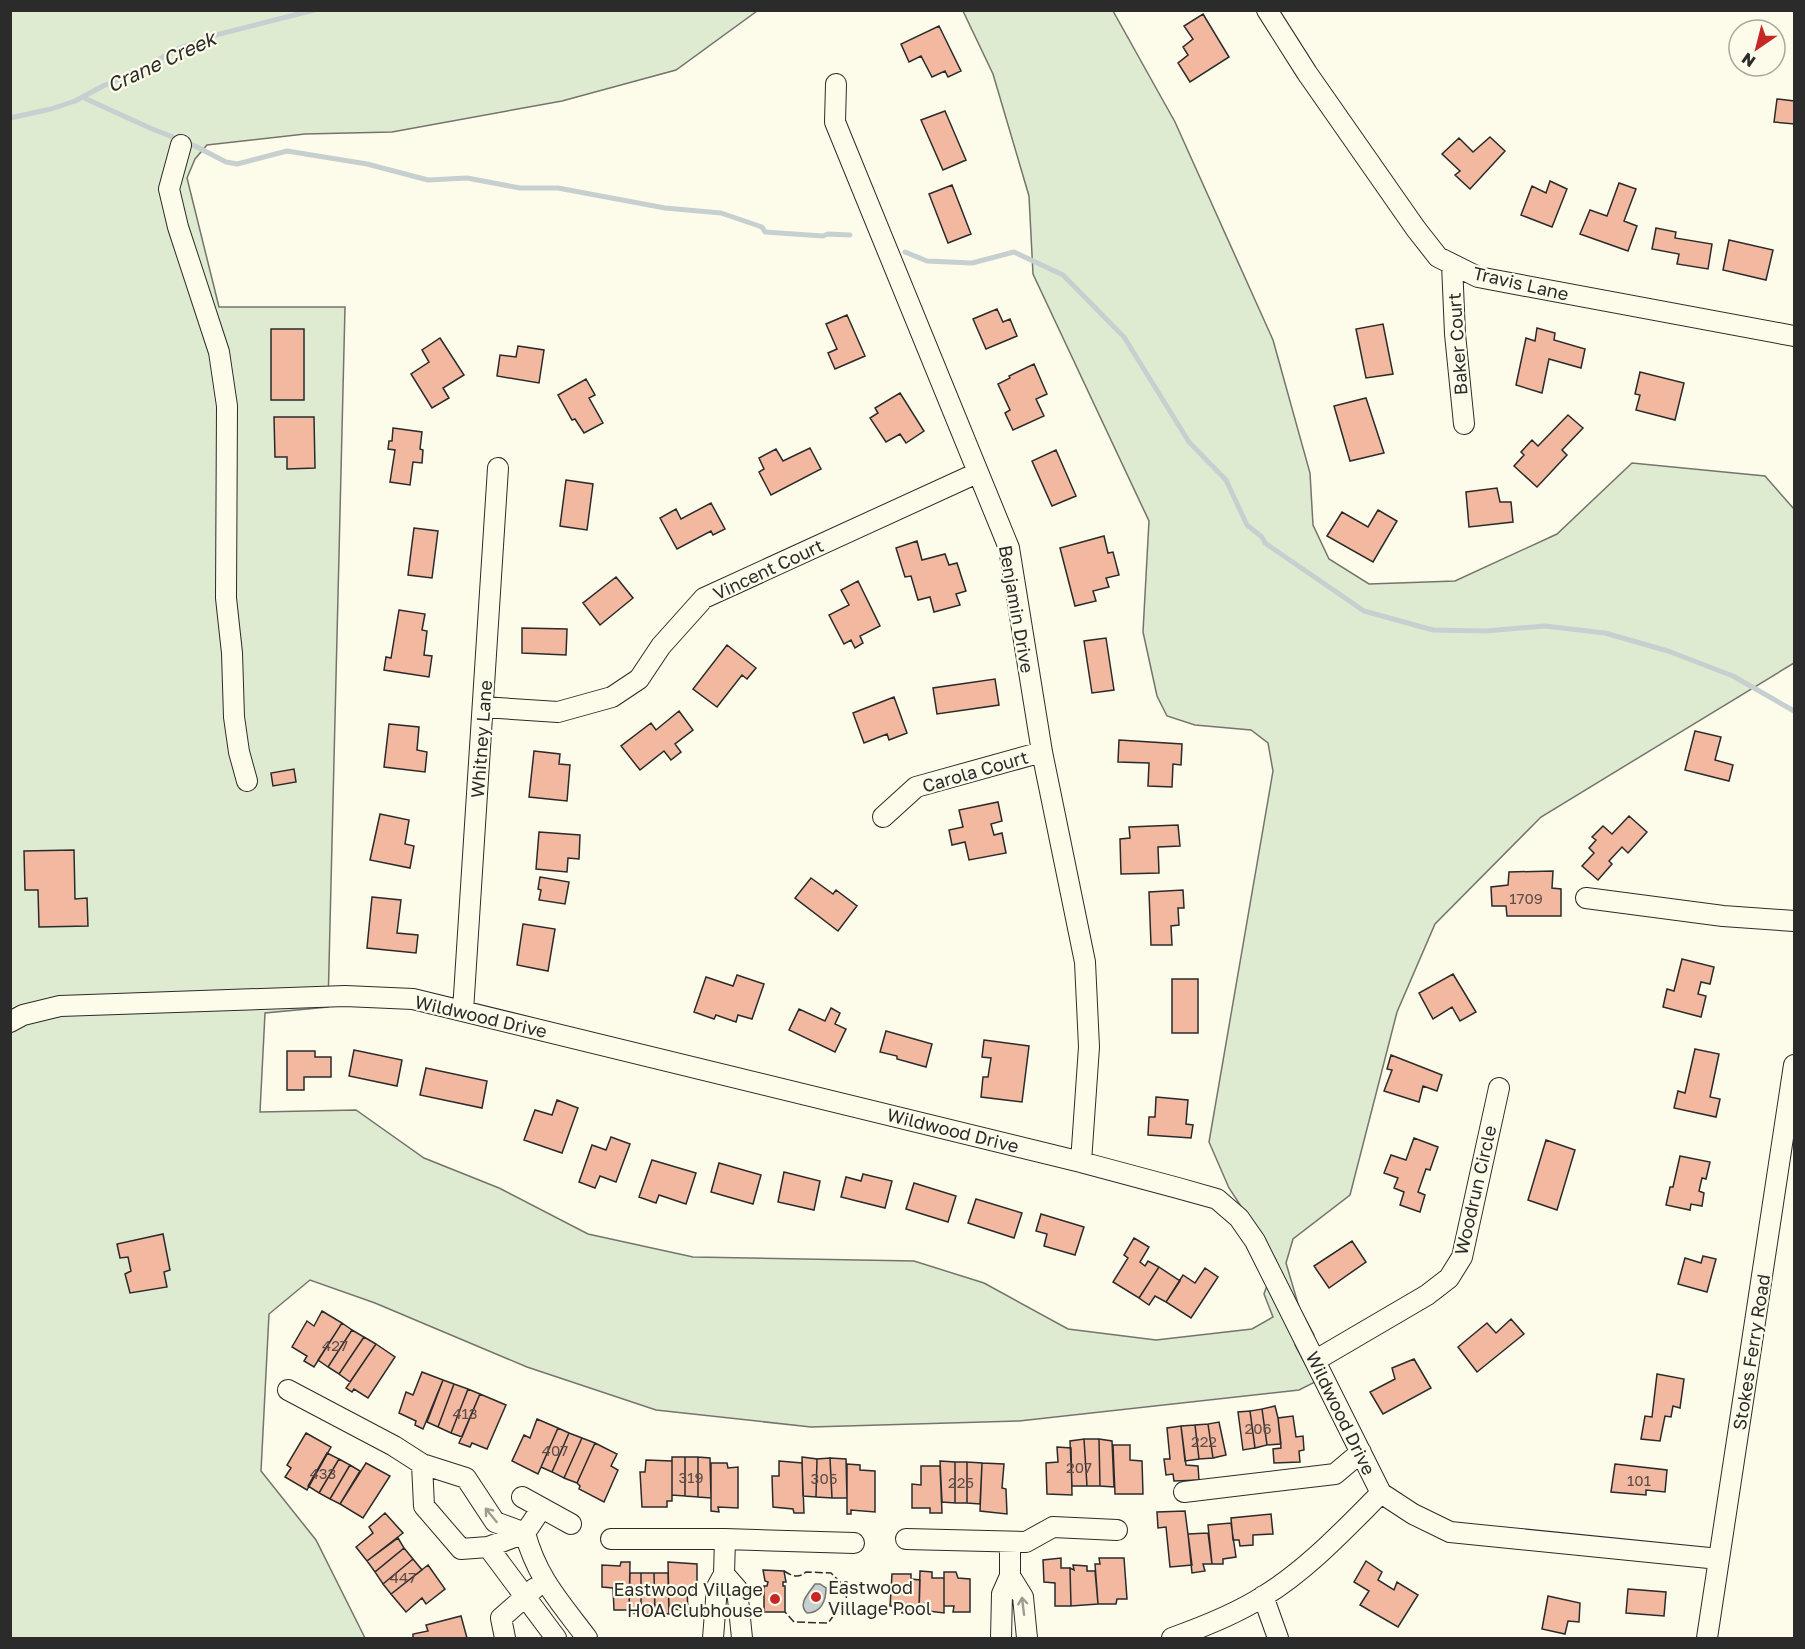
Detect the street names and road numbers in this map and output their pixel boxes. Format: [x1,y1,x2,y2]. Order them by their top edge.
street label: Travis Lane [1471,261,1571,305]
street label: Baker Court [1442,292,1472,396]
street label: Vincent Court [709,534,827,604]
street label: Benjamin Drive [995,543,1039,675]
street label: Whitney Lane [466,679,496,799]
street label: Carola Court [920,745,1030,797]
street label: Wildwood Drive [413,990,549,1042]
street label: Wildwood Drive [885,1103,1021,1157]
street label: Woodrun Circle [1449,1123,1501,1257]
street label: Stokes Ferry Road [1728,1272,1774,1432]
street label: Wildwood Drive [1302,1348,1380,1478]

